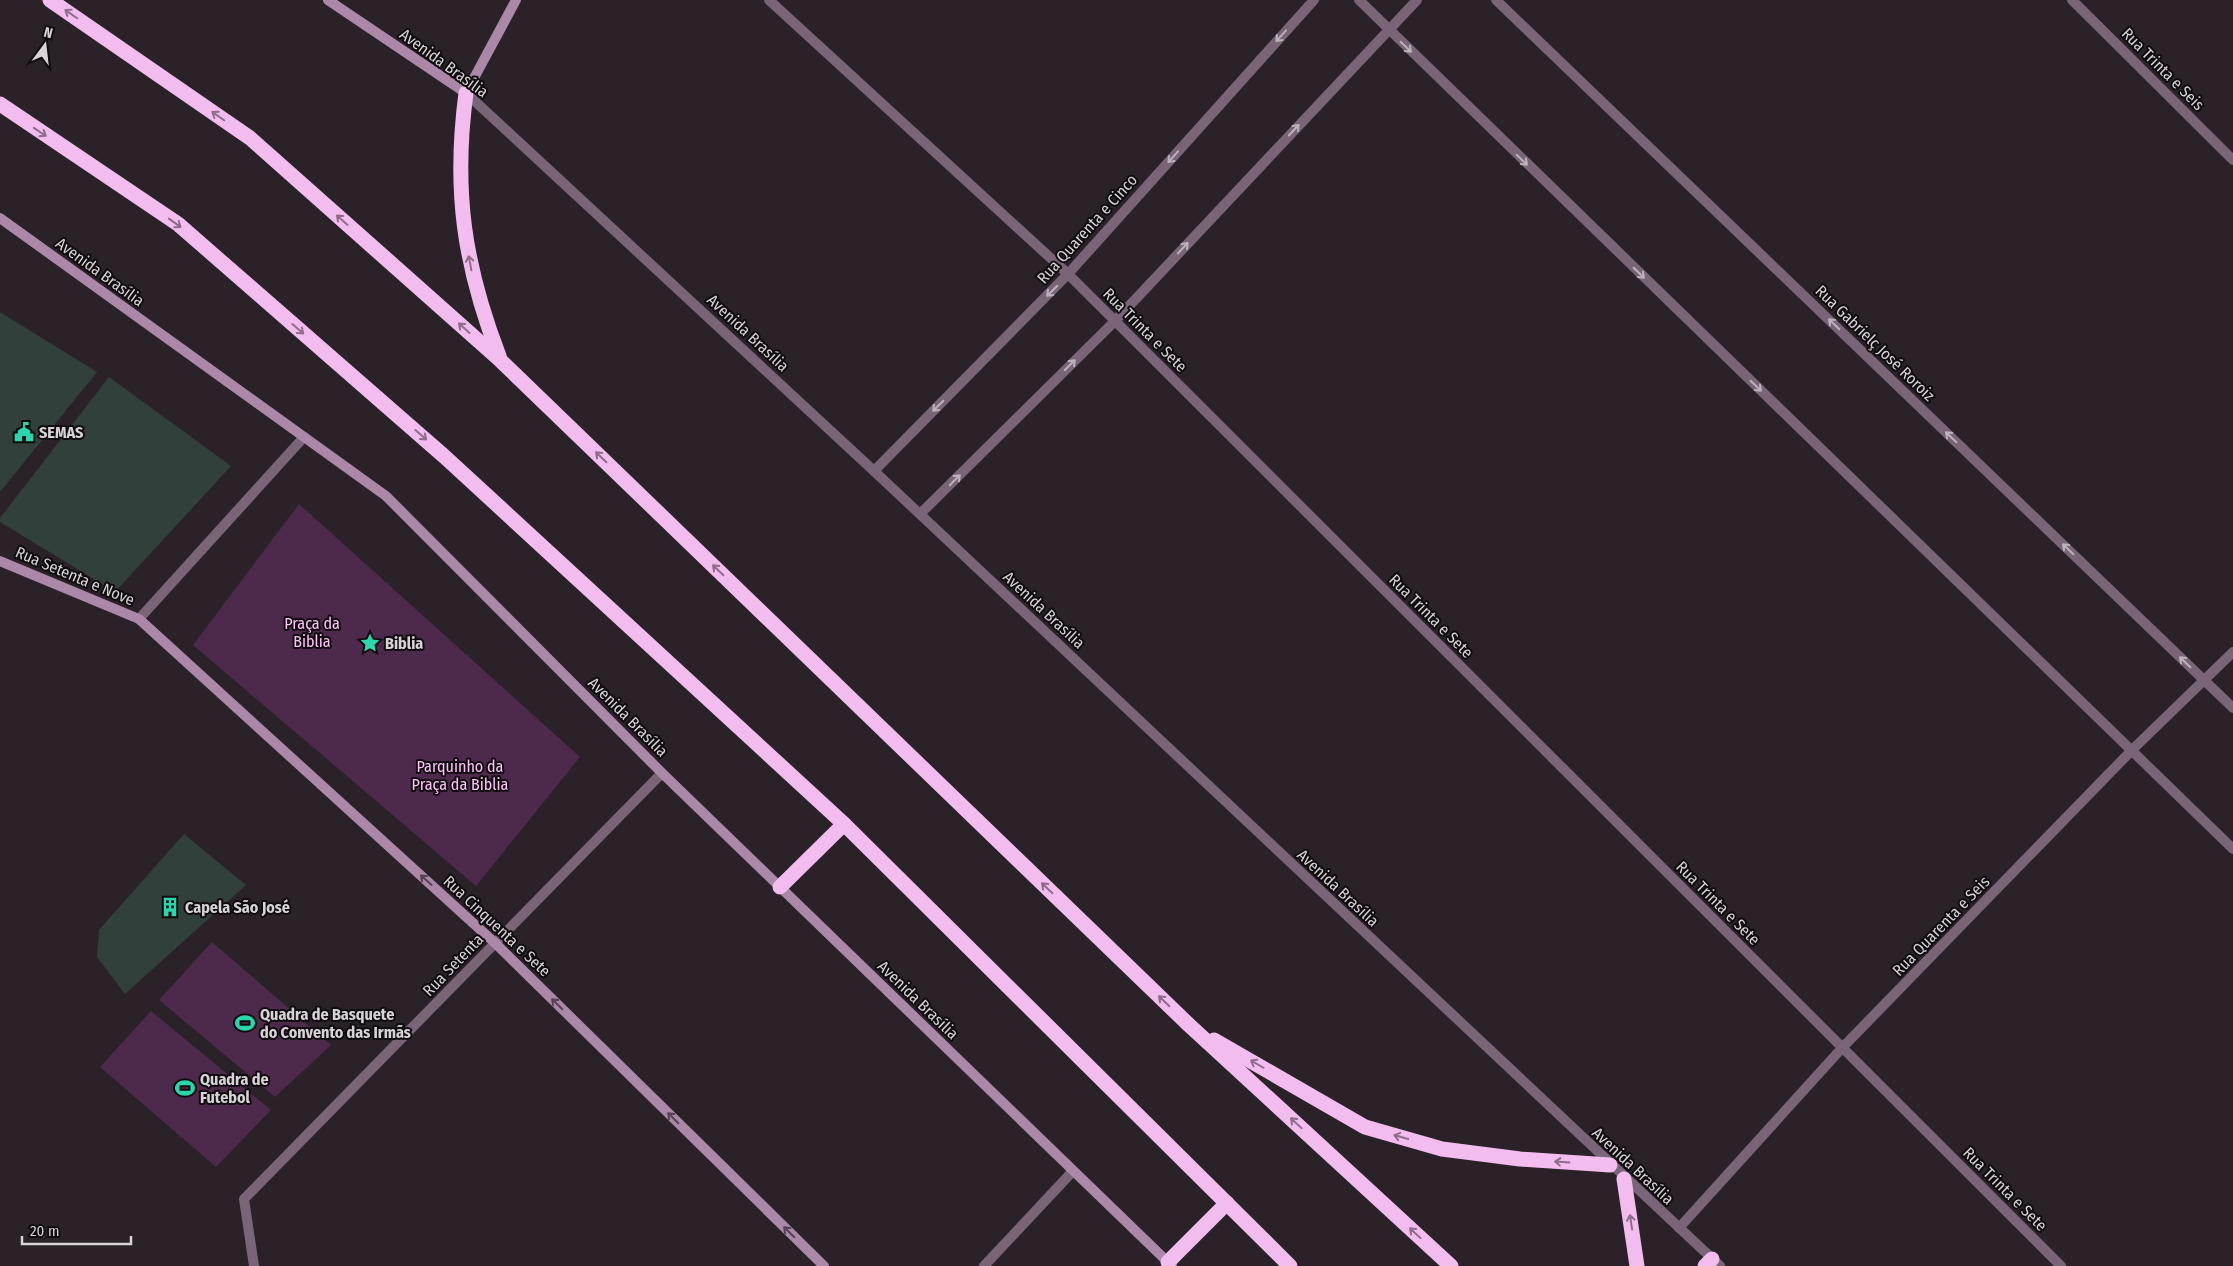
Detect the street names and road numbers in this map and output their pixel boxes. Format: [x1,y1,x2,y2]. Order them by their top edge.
street label: Rua Trinta e Seis [2118,24,2208,114]
street label: Avenida Brasília [396,25,492,102]
street label: Rua Quarenta e Cinco [1033,170,1141,288]
street label: Avenida Brasília [52,234,148,311]
street label: Rua Gabrielç José Roroiz [1811,281,1939,405]
street label: Rua Trinta e Sete [1099,284,1191,376]
street label: Avenida Brasília [703,290,793,376]
street label: Rua Setenta e Nove [13,542,137,610]
street label: Avenida Brasília [999,567,1089,653]
street label: Rua Trinta e Sete [1385,570,1477,662]
street label: Avenida Brasília [584,673,672,761]
street label: Avenida Brasília [1293,845,1383,931]
street label: Rua Trinta e Sete [1672,857,1764,949]
street label: Rua Cinquenta e Sete [439,871,555,981]
street label: Rua Quarenta e Seis [1888,872,1994,980]
street label: Rua Setenta [419,930,487,1000]
street label: Avenida Brasília [874,957,962,1043]
street label: Avenida Brasília [1588,1123,1678,1209]
street label: Rua Trinta e Sete [1959,1143,2051,1235]

